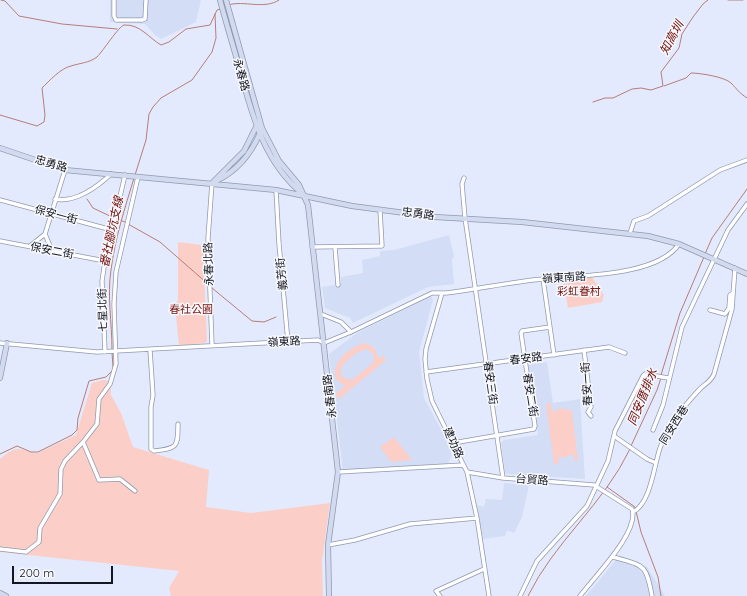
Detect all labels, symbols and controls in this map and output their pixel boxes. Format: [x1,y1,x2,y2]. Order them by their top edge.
water label: 知高圳 [657,19,687,57]
street label: 永春路 [230,57,252,93]
street label: 忠勇路 [33,153,69,175]
water label: 番社腳坑支線 [97,195,127,269]
street label: 保安一街 [33,203,79,227]
street label: 忠勇路 [401,205,435,223]
street label: 保安二街 [29,240,75,262]
street label: 永春北路 [202,242,216,286]
street label: 義芳街 [274,257,290,291]
street label: 嶺東南路 [542,270,586,286]
park label: 彩虹眷村 [557,285,601,299]
street label: 七星北街 [96,288,110,332]
park label: 春社公園 [169,303,213,317]
street label: 嶺東路 [267,335,301,349]
street label: 春安路 [509,350,543,368]
street label: 春安三街 [480,360,500,406]
street label: 春安一街 [579,362,595,406]
water label: 同安厝排水 [625,366,661,428]
street label: 春安二街 [520,372,540,418]
street label: 永春南路 [321,373,339,419]
street label: 同安西巷 [657,403,691,447]
street label: 建功路 [440,425,466,461]
street label: 台貿路 [515,472,549,488]
scale bar [14,558,115,584]
text: 200 m [19,565,54,580]

